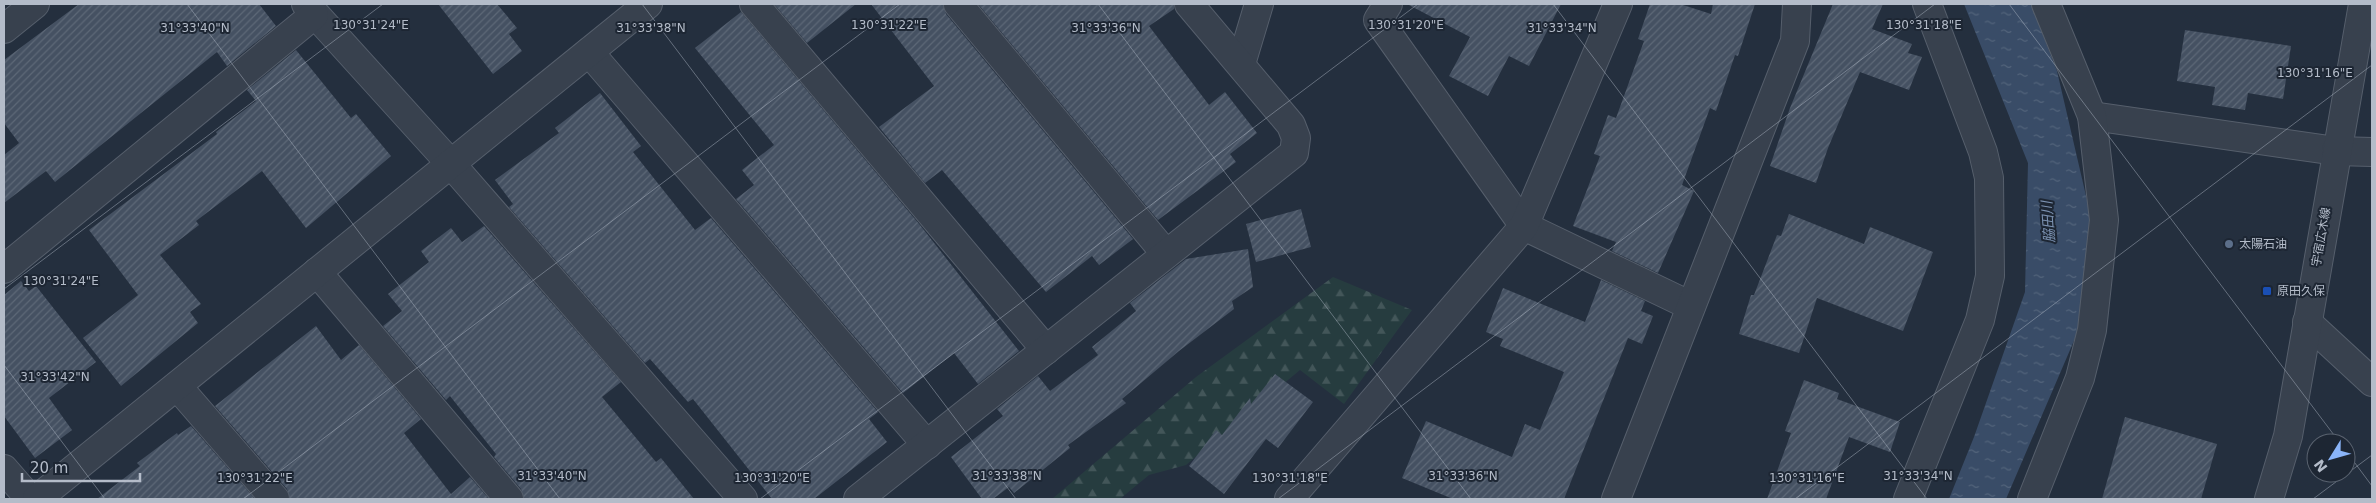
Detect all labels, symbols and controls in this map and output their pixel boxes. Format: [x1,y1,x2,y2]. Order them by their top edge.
text: 130°31'24"E [333,18,409,32]
text: 130°31'22"E [851,18,927,32]
text: 130°31'20"E [1368,18,1444,32]
text: 130°31'18"E [1886,18,1962,32]
text: 31°33'40"N [160,21,230,35]
text: 31°33'38"N [616,21,686,35]
text: 31°33'36"N [1071,21,1141,35]
text: 31°33'34"N [1527,21,1597,35]
text: 130°31'16"E [2277,66,2353,80]
water label: 脇田川 [2038,198,2057,244]
street label: 宇宿広木線 [2309,206,2333,268]
place label: 太陽石油 [2239,237,2287,251]
marker: 太陽石油 [2223,238,2235,250]
text: 130°31'24"E [23,274,99,288]
place label: 原田久保 [2277,284,2325,298]
marker: 原田久保 [2261,285,2273,297]
text: 31°33'42"N [20,370,90,384]
north arrow [2306,433,2356,483]
scale bar [22,450,140,482]
text: N [2311,456,2331,475]
text: 20 m [30,459,68,477]
text: 31°33'40"N [517,469,587,483]
text: 31°33'38"N [972,469,1042,483]
text: 31°33'36"N [1428,469,1498,483]
text: 31°33'34"N [1883,469,1953,483]
text: 130°31'22"E [217,471,293,485]
text: 130°31'20"E [734,471,810,485]
text: 130°31'18"E [1252,471,1328,485]
text: 130°31'16"E [1769,471,1845,485]

